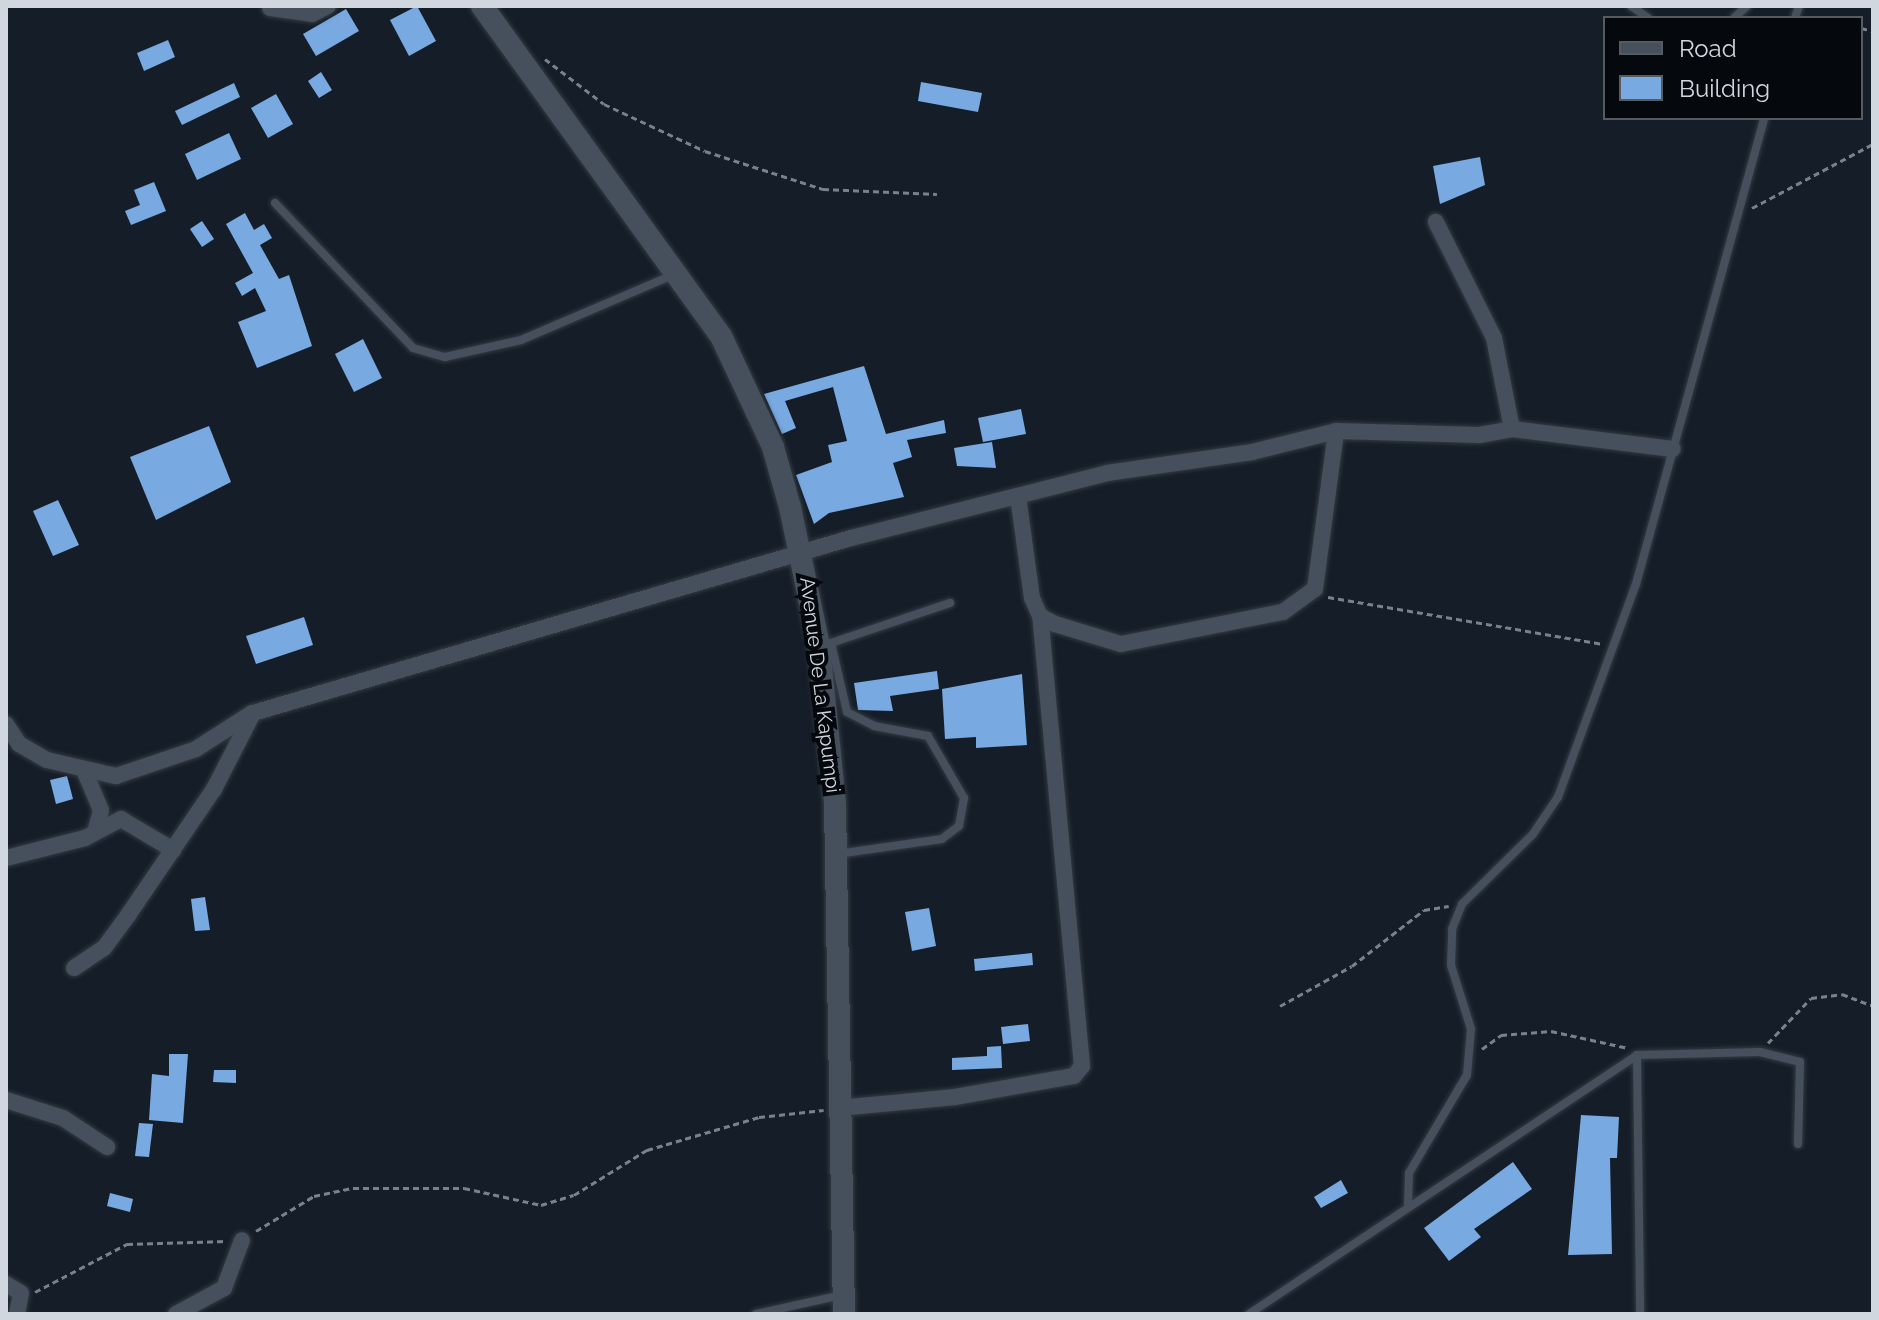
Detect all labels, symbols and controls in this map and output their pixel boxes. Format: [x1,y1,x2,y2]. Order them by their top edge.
legend [1603,16,1863,120]
text: Road [1679,34,1737,63]
text: Building [1679,74,1770,103]
street label: Avenue De La Kapumpi [795,576,845,794]

